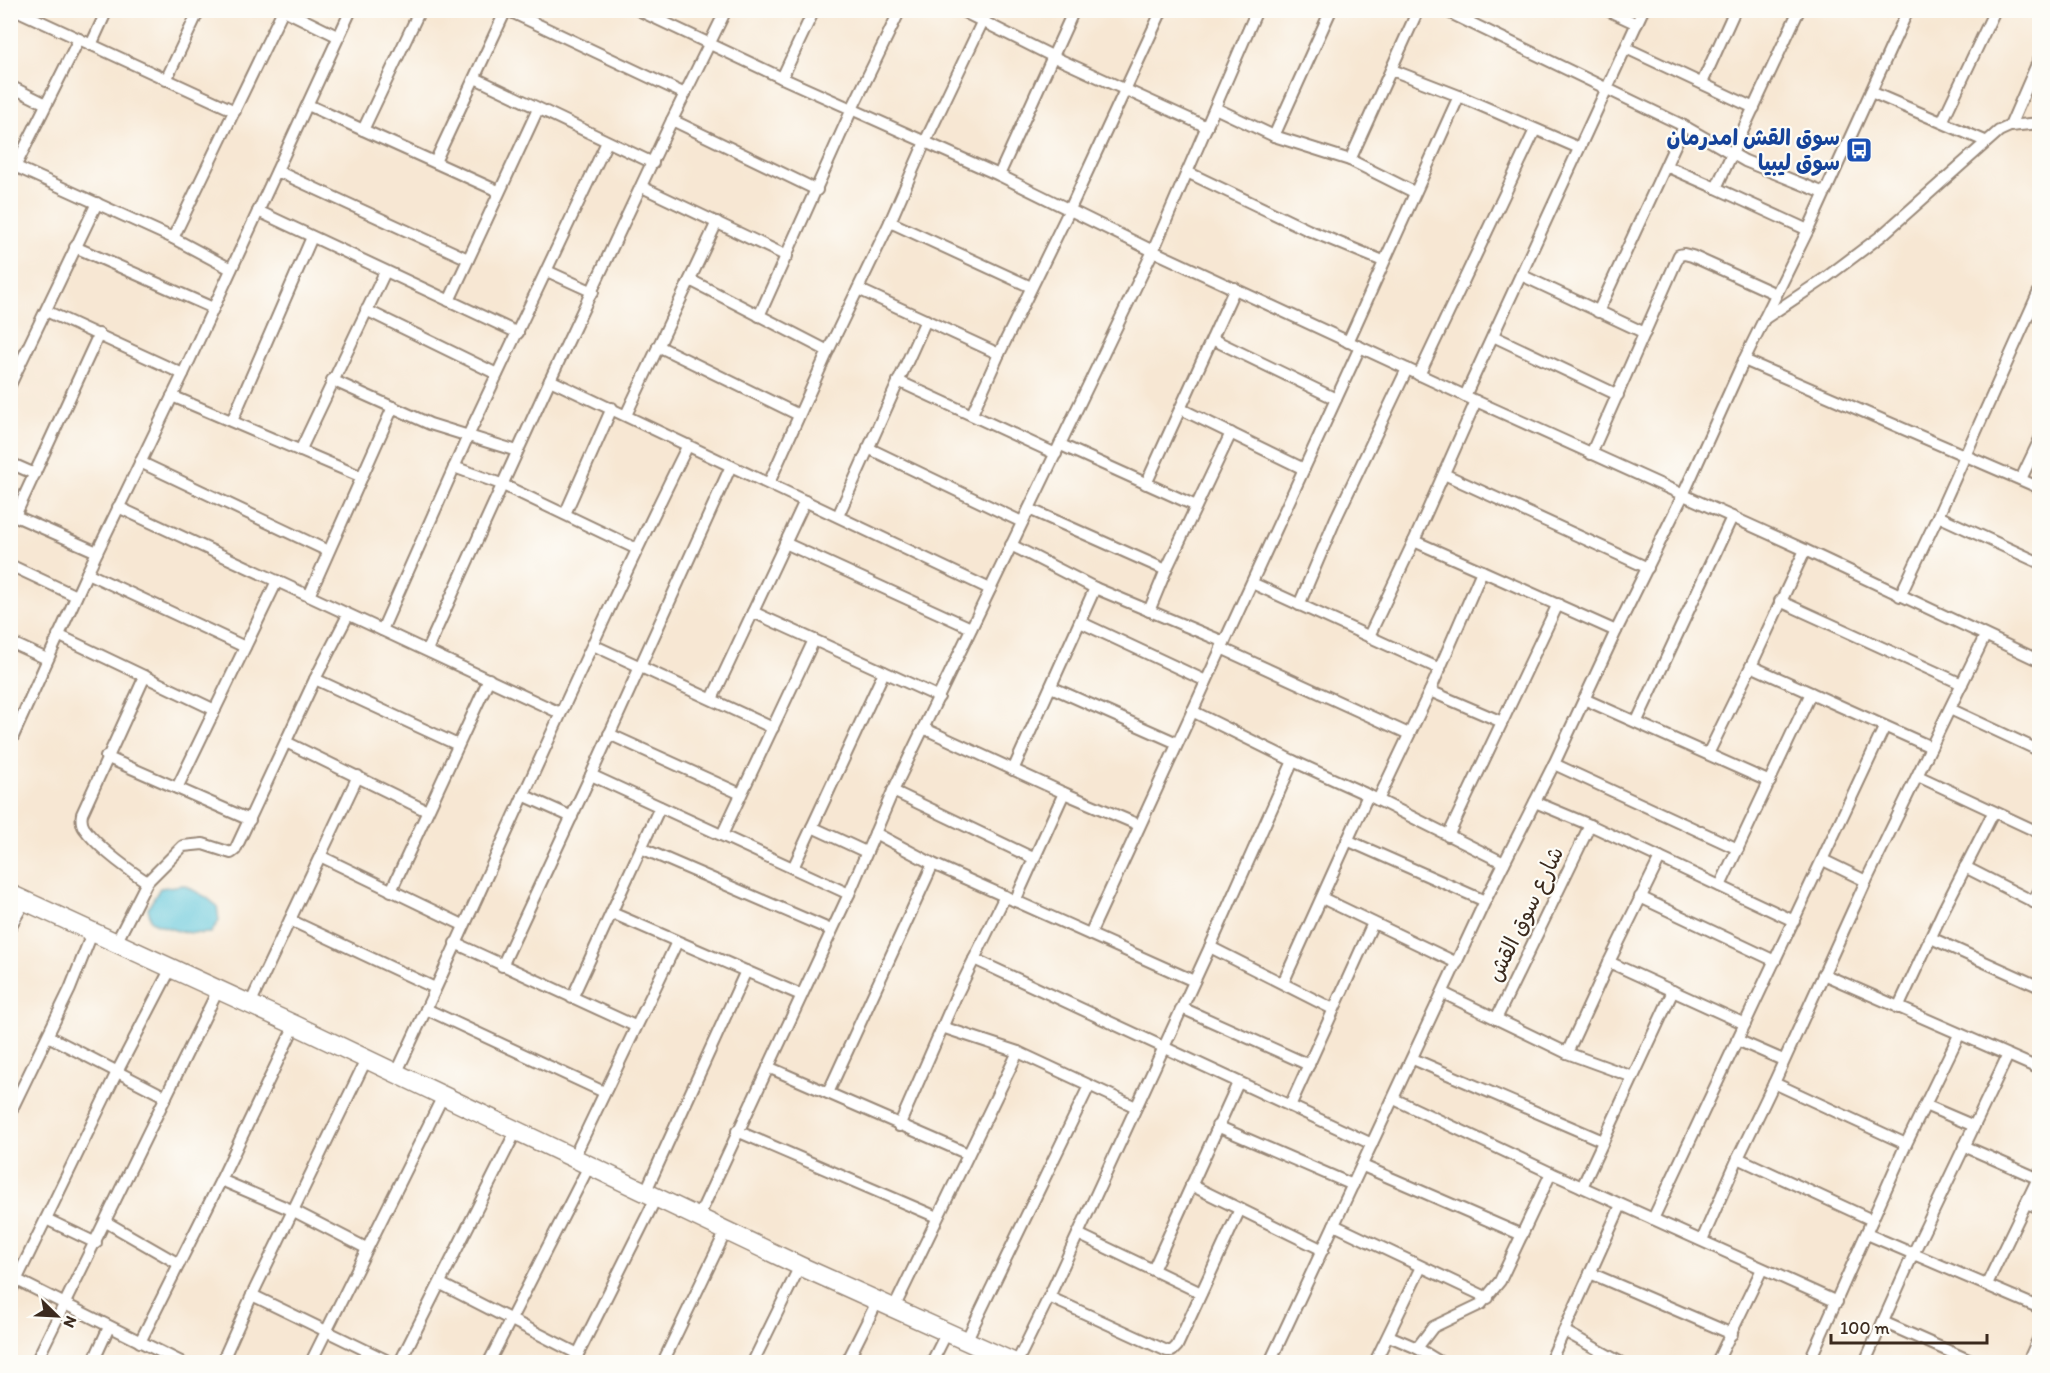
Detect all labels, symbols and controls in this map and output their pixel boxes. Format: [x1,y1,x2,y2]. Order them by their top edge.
place label: سوق القش امدرمان سوق ليبيا [1667,124,1840,176]
bus stop icon: سوق القش امدرمان سوق ليبيا [1844,135,1874,165]
street label: شارع سوق القش [1481,842,1571,987]
north arrow [27,1286,87,1346]
scale bar [1831,1307,1987,1345]
text: N [59,1313,81,1331]
text: 100 m [1840,1317,1890,1339]

